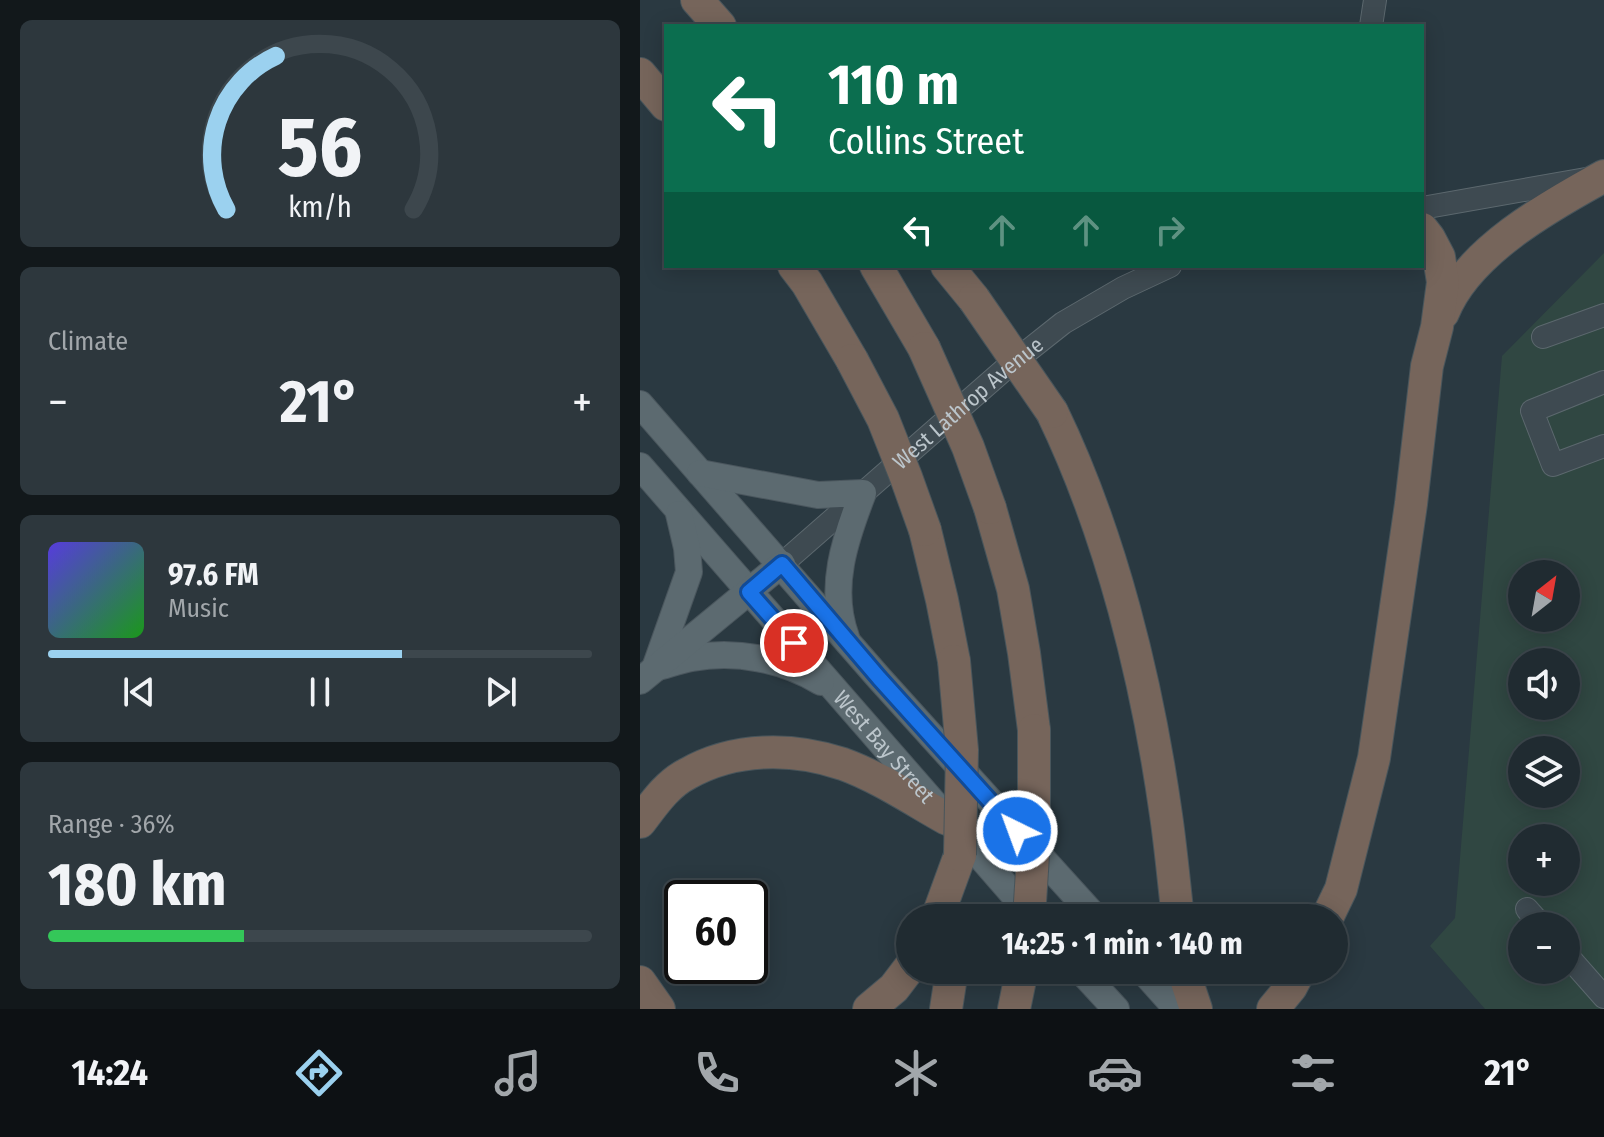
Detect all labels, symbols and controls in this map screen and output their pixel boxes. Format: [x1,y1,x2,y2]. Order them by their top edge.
text: 110 m [828,52,959,119]
icon: left [696,56,800,160]
text: 56 [278,97,362,197]
text: Collins Street [828,120,1024,164]
text: km/h [288,190,352,225]
icon: left [896,208,940,252]
icon: ahead [980,208,1024,252]
icon: ahead [1064,208,1108,252]
icon: right [1148,208,1192,252]
text: Climate [48,326,128,357]
street label: West Lathrop Avenue [887,331,1049,475]
text: 21° [280,366,360,438]
text: − [48,376,68,429]
text: + [572,376,592,429]
text: 97.6 FM [168,557,259,593]
north arrow [1508,560,1580,632]
map controls [1508,560,1580,984]
text: Music [168,593,229,624]
pin [760,609,828,677]
icon: arrive [772,621,816,665]
button: sound [1508,648,1580,720]
icon: previous [117,670,161,714]
icon: pause [298,670,342,714]
icon: next [479,670,523,714]
street label: West Bay Street [828,685,941,809]
button: layers [1508,736,1580,808]
position arrow [975,789,1059,873]
text: Range · 36% [48,809,175,840]
button: + [1508,824,1580,896]
text: 180 km [48,849,227,921]
speed limit sign: 60 [664,880,768,984]
button: − [1508,912,1580,984]
text: 14:25 · 1 min · 140 m [1001,926,1243,962]
icon: directions [291,1045,347,1101]
icon: music [490,1045,546,1101]
icon: phone [689,1045,745,1101]
icon: climate [888,1045,944,1101]
icon: car [1087,1045,1143,1101]
icon: filters [1285,1045,1341,1101]
text: 14:24 [71,1051,148,1095]
text: 21° [1484,1051,1532,1095]

